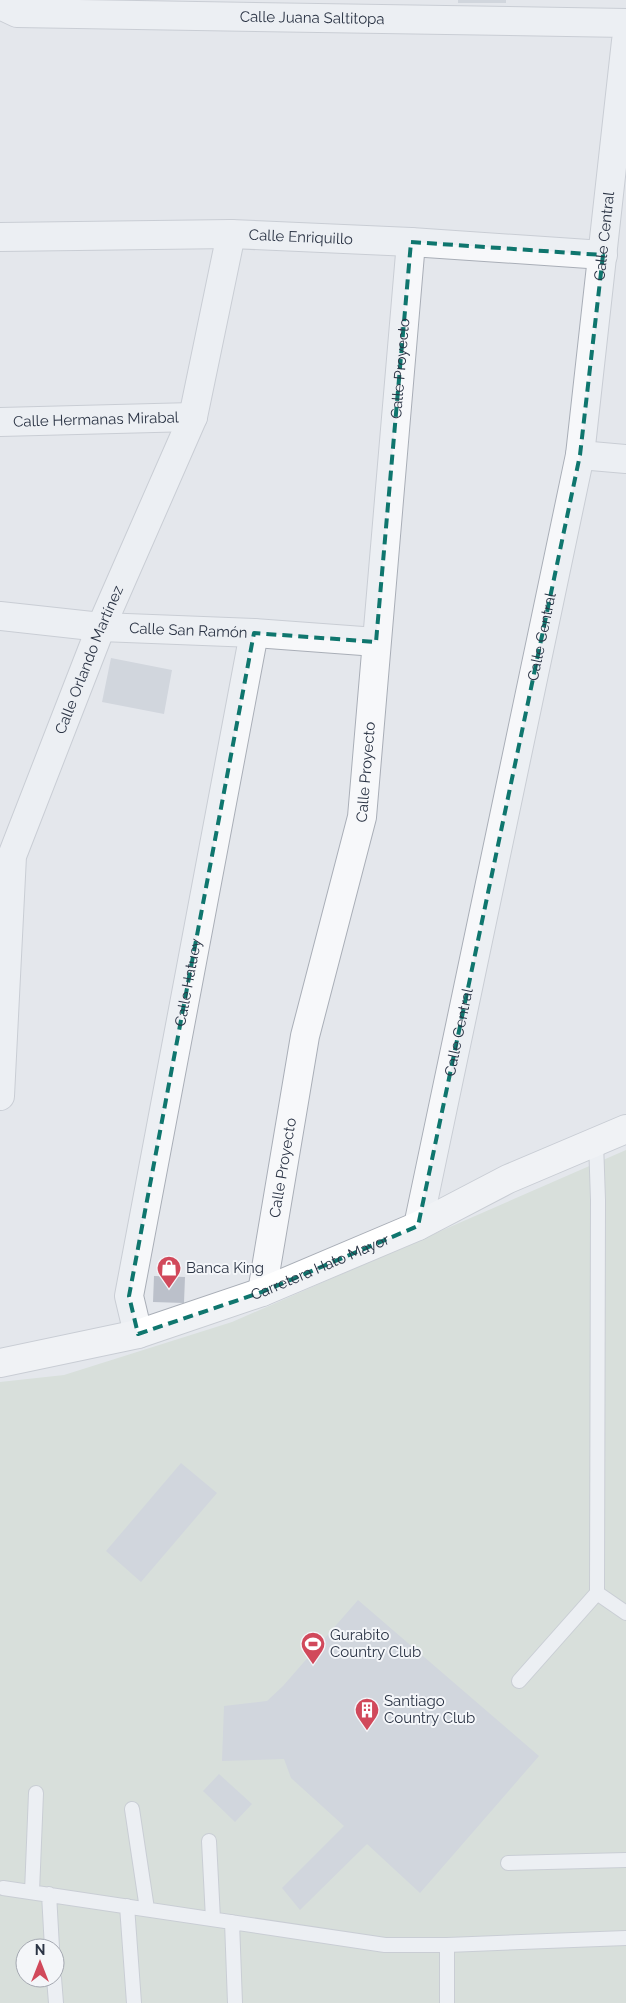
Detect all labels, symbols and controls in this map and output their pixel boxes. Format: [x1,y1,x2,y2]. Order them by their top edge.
street label: Calle Juana Saltitopa [240,8,385,28]
street label: Calle Central [590,190,618,282]
street label: Calle Enriquillo [248,226,353,248]
street label: Calle Proyecto [387,317,413,420]
street label: Calle Hermanas Mirabal [13,408,180,431]
street label: Calle Orlando Martínez [51,583,127,737]
street label: Calle Central [524,590,560,683]
street label: Calle San Ramón [129,619,248,642]
street label: Calle Proyecto [352,721,379,825]
street label: Calle Hatuey [171,937,205,1028]
street label: Calle Central [441,986,477,1078]
street label: Calle Proyecto [266,1116,300,1219]
street label: Carretera Hato Mayor [249,1230,393,1304]
shop icon: Banca King [156,1255,182,1289]
place label: Banca King [186,1259,264,1277]
place label: Gurabito Country Club [330,1626,421,1661]
sports icon: Gurabito Country Club [300,1631,326,1665]
place label: Santiago Country Club [384,1692,475,1727]
building icon: Santiago Country Club [354,1697,380,1731]
north arrow [15,1938,65,1988]
text: N [35,1942,45,1958]

